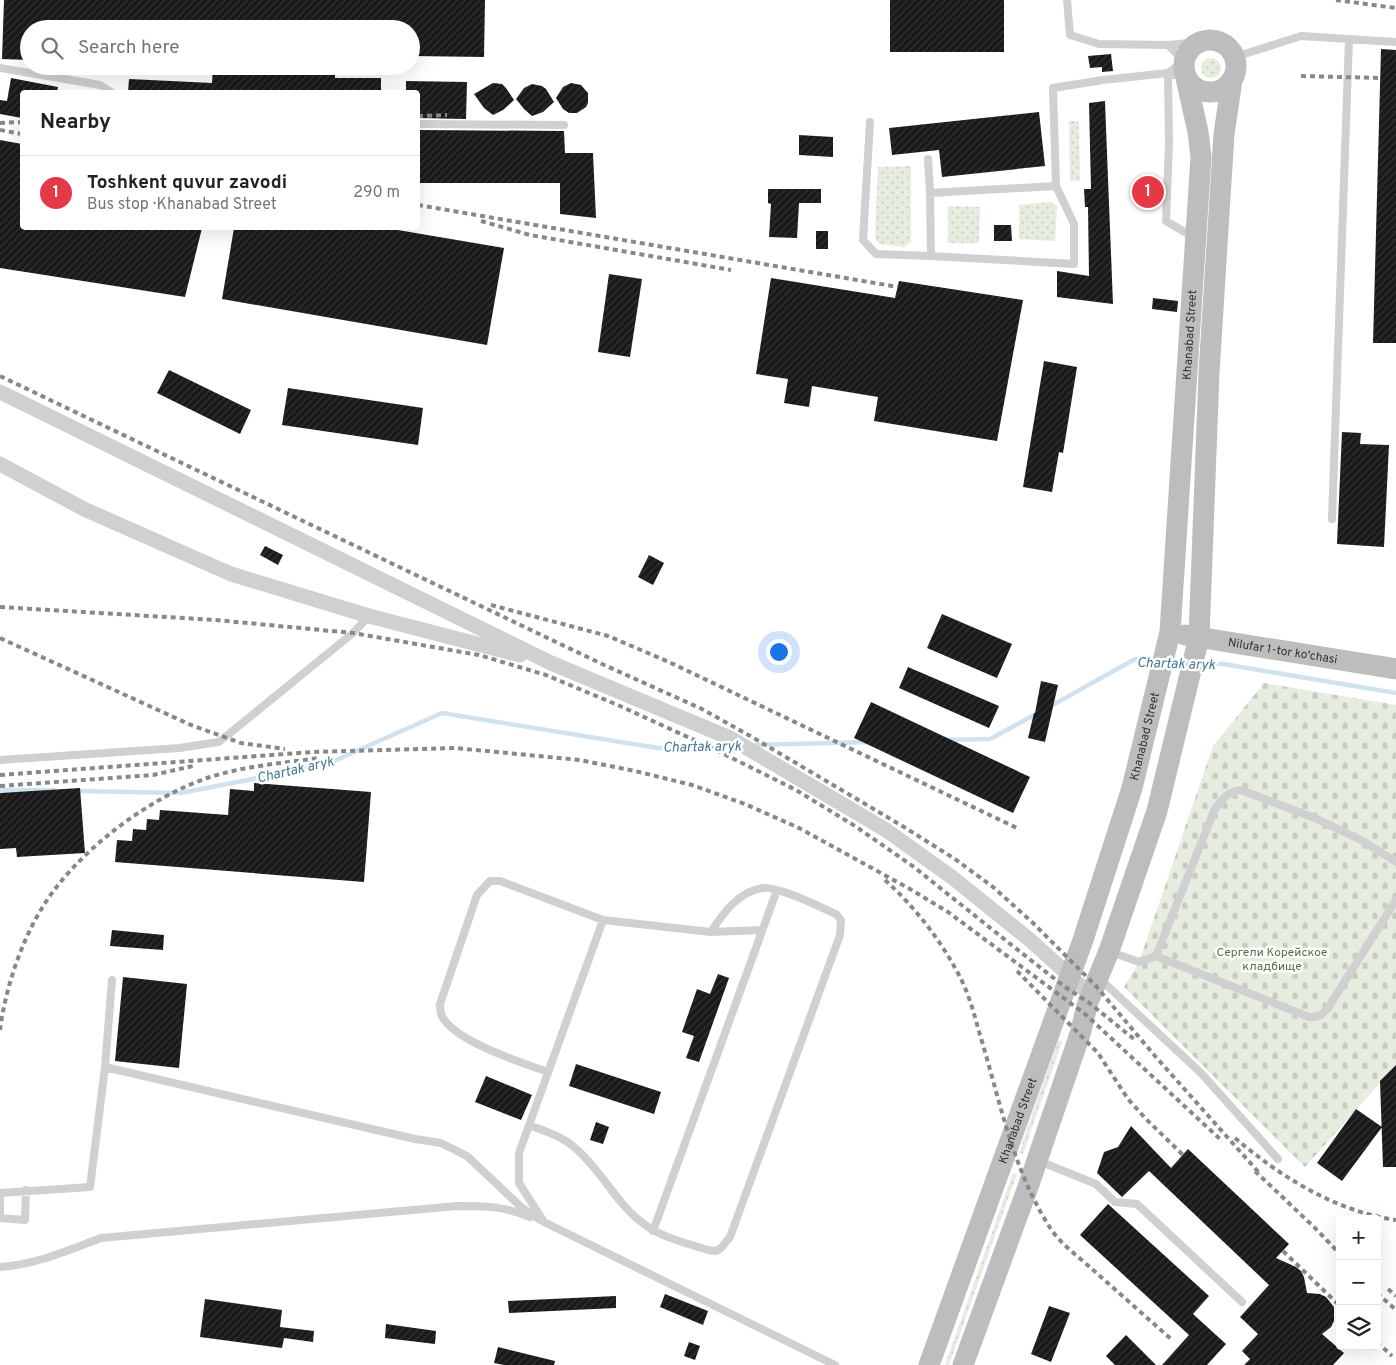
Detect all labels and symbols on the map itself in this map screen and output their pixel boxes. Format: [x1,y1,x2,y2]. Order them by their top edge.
pin: 1 [1132,173,1164,211]
street label: Khanabad Street [1179,289,1201,381]
street label: Nilufar 1-tor ko'chasi [1227,635,1339,668]
your location [766,639,792,665]
water label: Chartak aryk [1137,655,1216,674]
street label: Khanabad Street [1127,691,1164,782]
water label: Chartak aryk [663,738,742,757]
water label: Chartak aryk [255,753,336,788]
park label: Сергели Корейское кладбище [1217,945,1327,975]
street label: Khanabad Street [996,1076,1041,1166]

